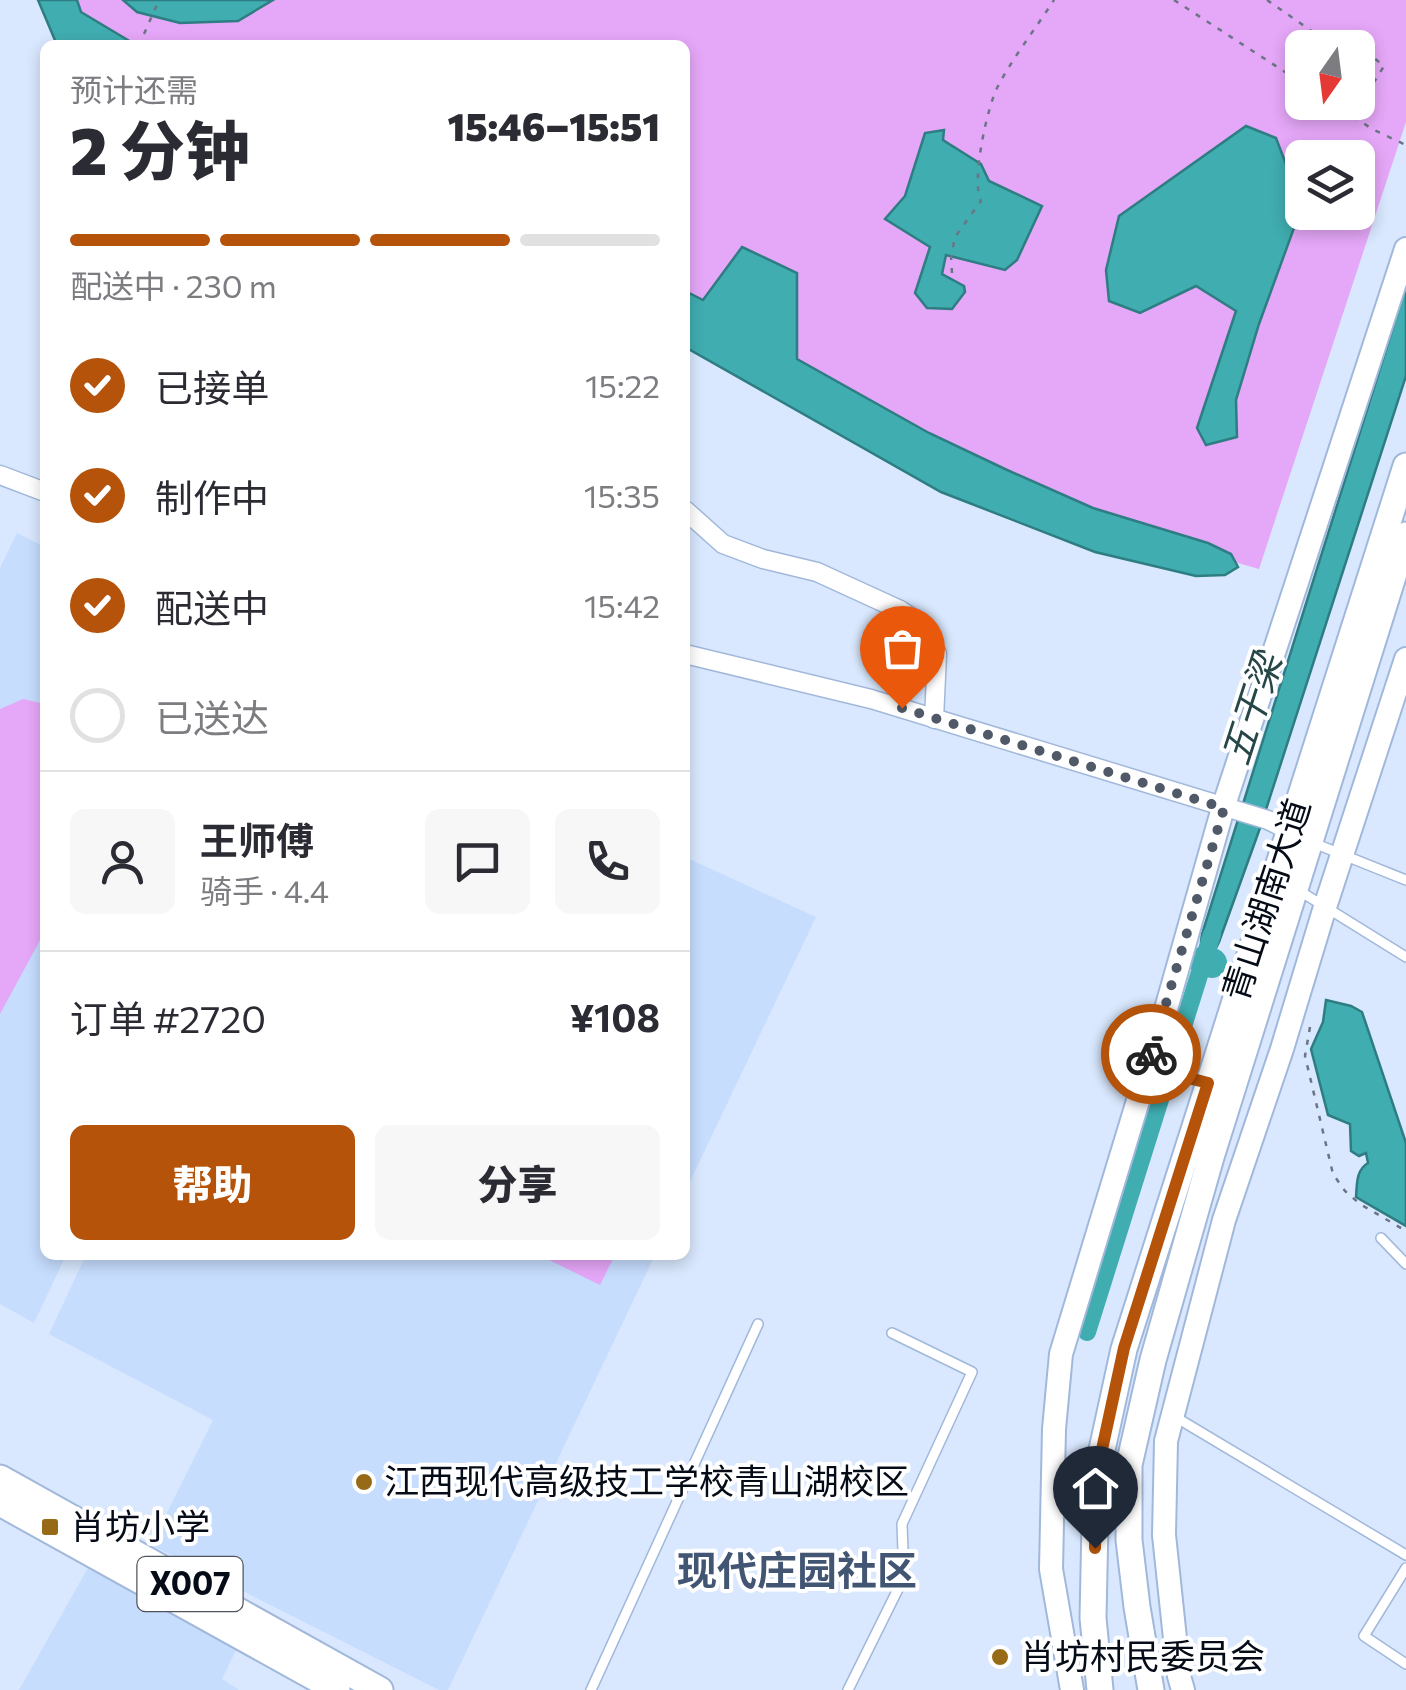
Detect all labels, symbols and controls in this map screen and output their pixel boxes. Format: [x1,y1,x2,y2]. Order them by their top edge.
north arrow [1285,30,1375,120]
map controls [1285,30,1375,230]
text: 预计还需 [70,69,198,109]
text: 15:46–15:51 [447,102,660,149]
text: 2 分钟 [70,109,250,188]
button: layers [1285,140,1375,230]
text: 配送中 · 230 m [70,265,277,305]
icon: check [70,358,125,413]
text: 已接单 [155,363,269,410]
text: 15:22 [585,365,660,405]
icon: check [70,468,125,523]
text: 制作中 [155,473,269,520]
text: 15:35 [584,475,660,515]
icon: check [70,578,125,633]
text: 配送中 [155,583,269,630]
text: 15:42 [584,585,660,625]
pin [860,606,945,709]
icon: bag [875,621,930,676]
water label: 五干梁 [1210,644,1291,770]
text: 已送达 [155,693,269,740]
street label: 青山湖南大道 [1212,793,1318,1006]
button: person [70,809,175,914]
button: chat [425,809,530,914]
button: phone [555,809,660,914]
text: 王师傅 [200,816,314,863]
text: 骑手 · 4.4 [200,870,329,910]
text: ¥108 [570,993,660,1040]
text: 订单 #2720 [70,994,266,1041]
courier [1101,1004,1201,1104]
icon: bike [1124,1027,1179,1082]
button: 帮助 [70,1125,355,1240]
button: 分享 [375,1125,660,1240]
pin [1053,1446,1138,1549]
place label: 江西现代高级技工学校青山湖校区 [384,1458,909,1501]
icon: home [1068,1461,1123,1516]
marker: 江西现代高级技工学校青山湖校区 [353,1471,375,1493]
place label: 肖坊小学 [70,1503,210,1546]
marker: 肖坊小学 [39,1516,61,1538]
district label: 现代庄园社区 [677,1544,917,1593]
road number: X007 [138,1557,242,1611]
place label: 肖坊村民委员会 [1020,1633,1265,1676]
marker: 肖坊村民委员会 [989,1646,1011,1668]

